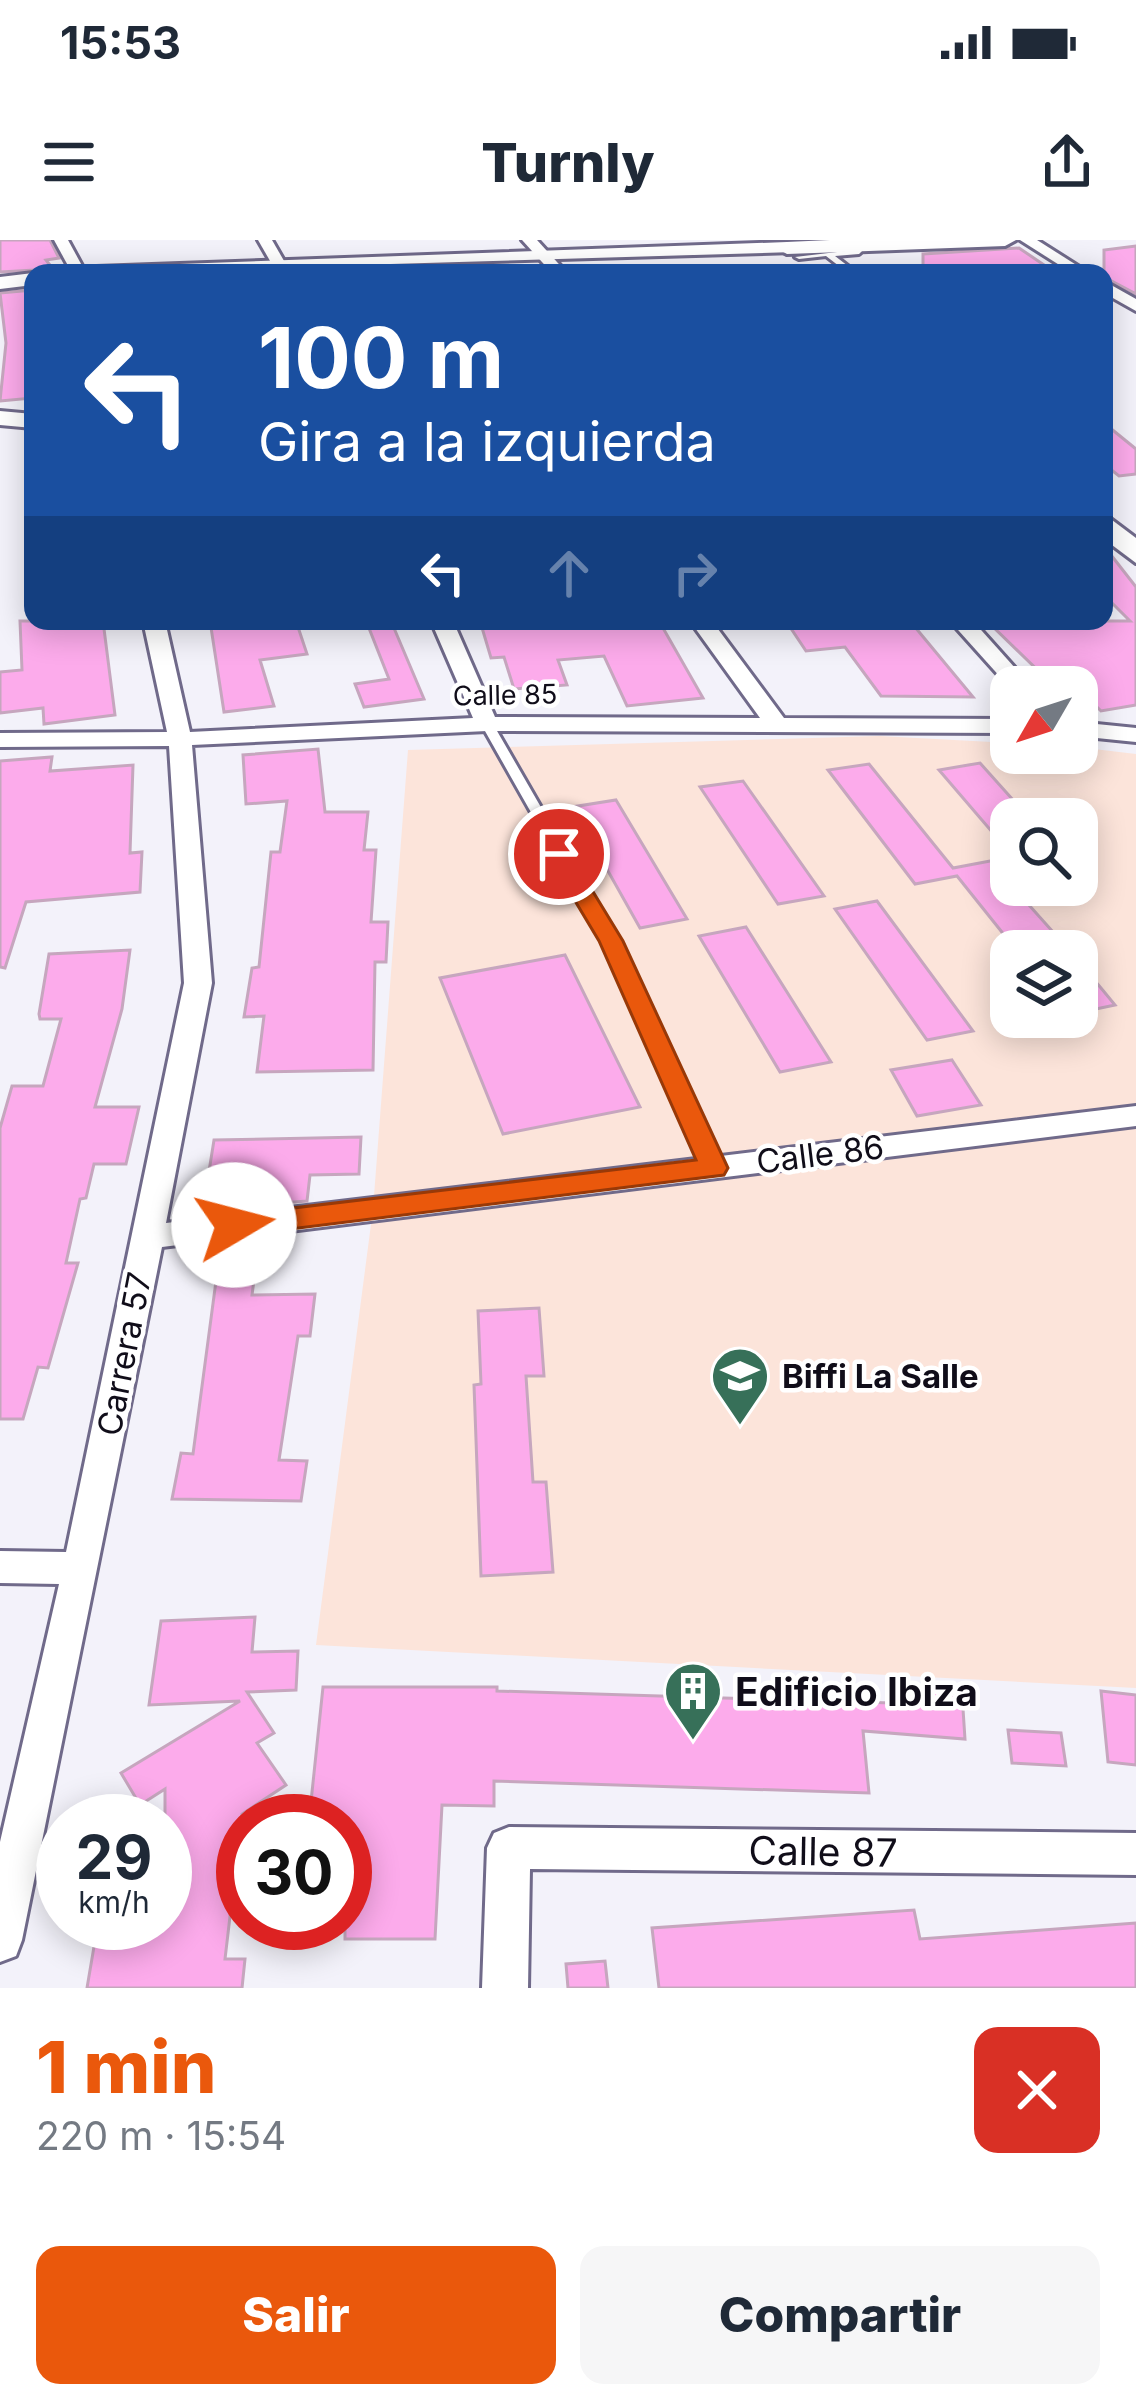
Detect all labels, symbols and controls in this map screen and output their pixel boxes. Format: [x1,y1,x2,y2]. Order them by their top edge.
text: 15:53 [60,15,181,70]
icon: menu [36,129,102,195]
icon: share [1034,129,1100,195]
text: Turnly [481,130,655,195]
text: 100 m [258,307,504,408]
icon: left [60,312,216,468]
text: Gira a la izquierda [258,409,716,474]
icon: left [410,540,476,606]
icon: ahead [536,540,602,606]
icon: right [662,540,728,606]
north arrow [990,666,1098,774]
map controls [990,666,1098,1038]
street label: Calle 85 [453,678,557,712]
button: search [990,798,1098,906]
pin [508,803,610,905]
icon: arrive [526,821,592,887]
button: layers [990,930,1098,1038]
street label: Calle 86 [754,1126,886,1182]
position arrow [171,1162,297,1288]
street label: Carrera 57 [89,1269,159,1439]
school or university icon: Biffi La Salle [709,1345,771,1427]
place label: Biffi La Salle [782,1356,979,1396]
building icon: Edificio Ibiza [662,1660,724,1742]
place label: Edificio Ibiza [735,1668,978,1715]
speed limit sign: 30 [216,1794,372,1950]
text: 29 [76,1821,152,1893]
street label: Calle 87 [748,1826,898,1876]
text: km/h [78,1884,150,1920]
text: 1 min [36,2023,216,2110]
button: close [974,2027,1100,2153]
text: 220 m · 15:54 [36,2112,286,2159]
button: Salir [36,2246,556,2384]
button: Compartir [580,2246,1100,2384]

